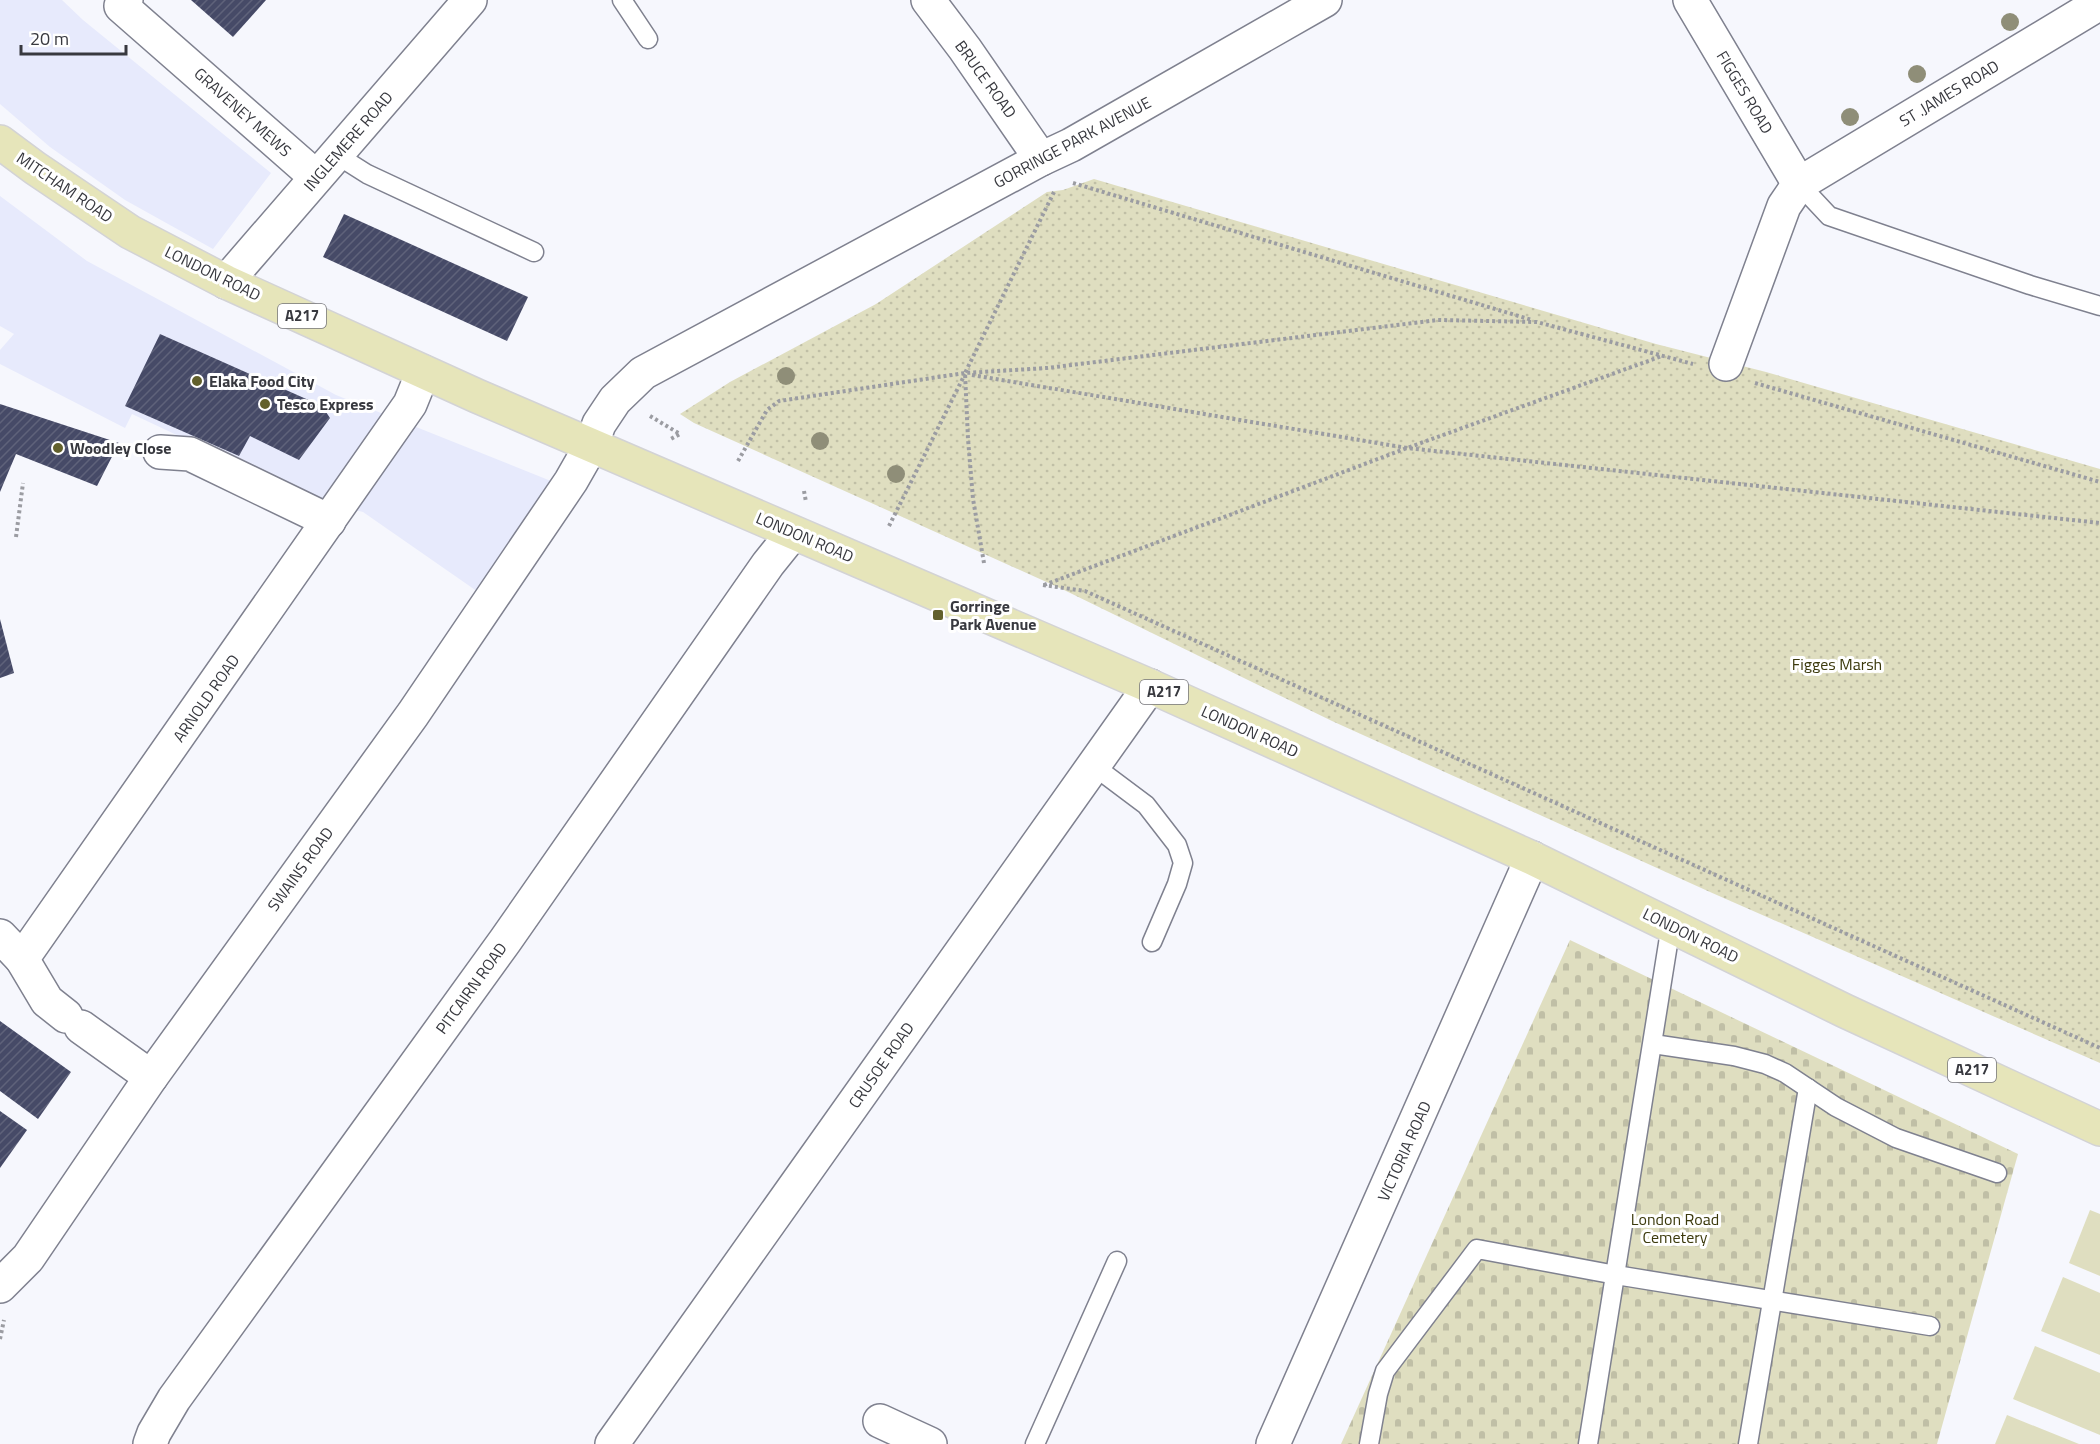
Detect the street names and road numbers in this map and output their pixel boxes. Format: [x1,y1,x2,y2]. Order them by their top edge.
street label: BRUCE ROAD [949,35,1023,123]
street label: FIGGES ROAD [1711,46,1779,138]
street label: ST .JAMES ROAD [1894,54,2004,132]
street label: GRAVENEY MEWS [189,62,297,162]
street label: INGLEMERE ROAD [298,86,398,196]
street label: GORRINGE PARK AVENUE [989,90,1155,194]
street label: MITCHAM ROAD [12,146,118,228]
street label: LONDON ROAD [161,239,265,307]
road number: A217 [278,304,326,328]
street label: LONDON ROAD [752,506,858,568]
street label: ARNOLD ROAD [167,649,245,747]
road number: A217 [1140,680,1188,704]
street label: LONDON ROAD [1198,699,1302,763]
street label: SWAINS ROAD [261,822,339,916]
street label: LONDON ROAD [1639,901,1743,969]
street label: PITCAIRN ROAD [430,937,512,1039]
street label: CRUSOE ROAD [842,1017,920,1113]
road number: A217 [1948,1058,1996,1082]
street label: VICTORIA ROAD [1371,1097,1437,1205]

